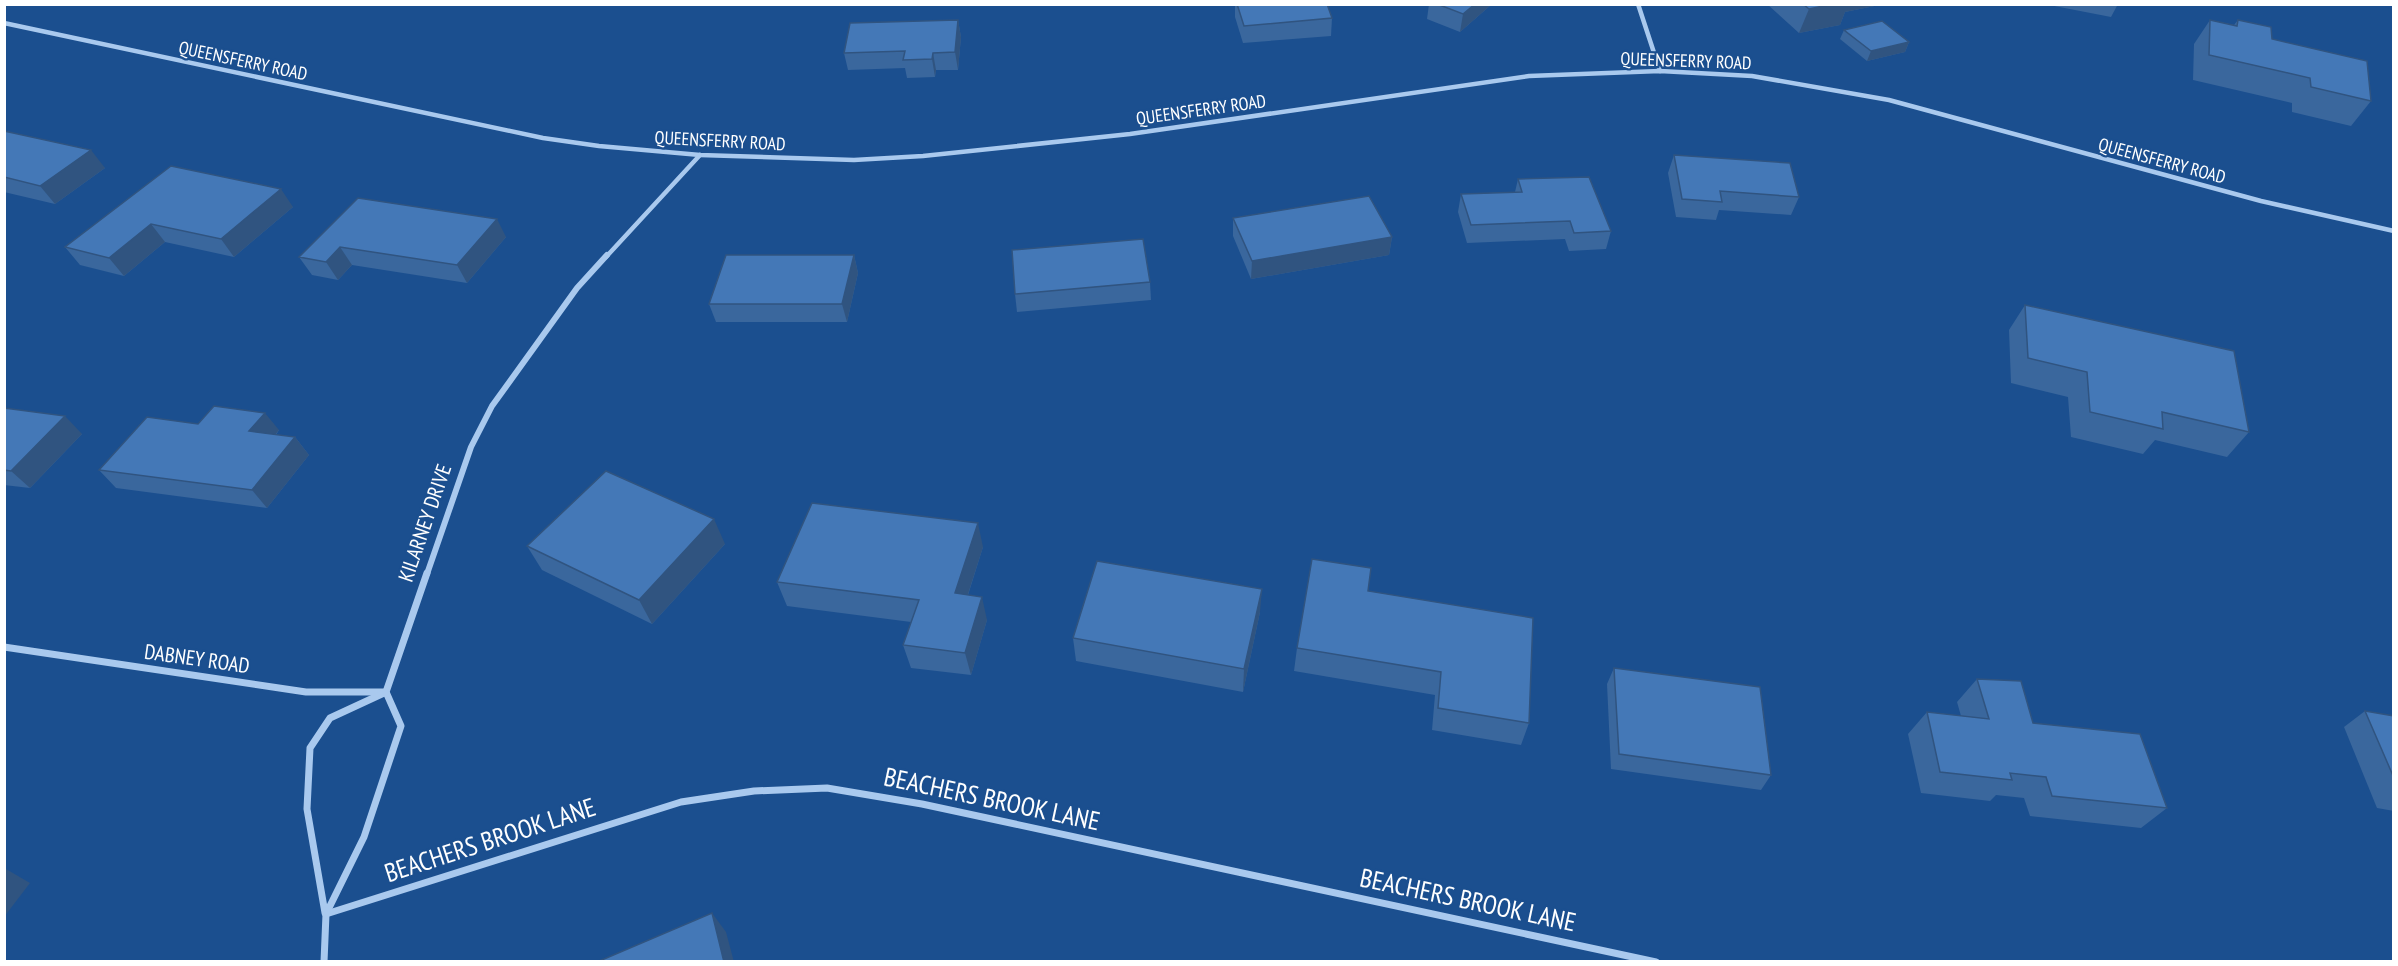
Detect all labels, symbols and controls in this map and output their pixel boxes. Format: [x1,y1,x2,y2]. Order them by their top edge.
street label: QUEENSFERRY ROAD [177,36,310,85]
street label: QUEENSFERRY ROAD [1620,47,1752,74]
street label: QUEENSFERRY ROAD [1134,89,1267,130]
street label: QUEENSFERRY ROAD [654,126,786,155]
street label: QUEENSFERRY ROAD [2096,132,2228,189]
street label: KILARNEY DRIVE [392,460,457,585]
street label: DABNEY ROAD [143,638,251,679]
street label: BEACHERS BROOK LANE [881,760,1103,838]
street label: BEACHERS BROOK LANE [380,790,600,889]
street label: BEACHERS BROOK LANE [1357,861,1579,939]

